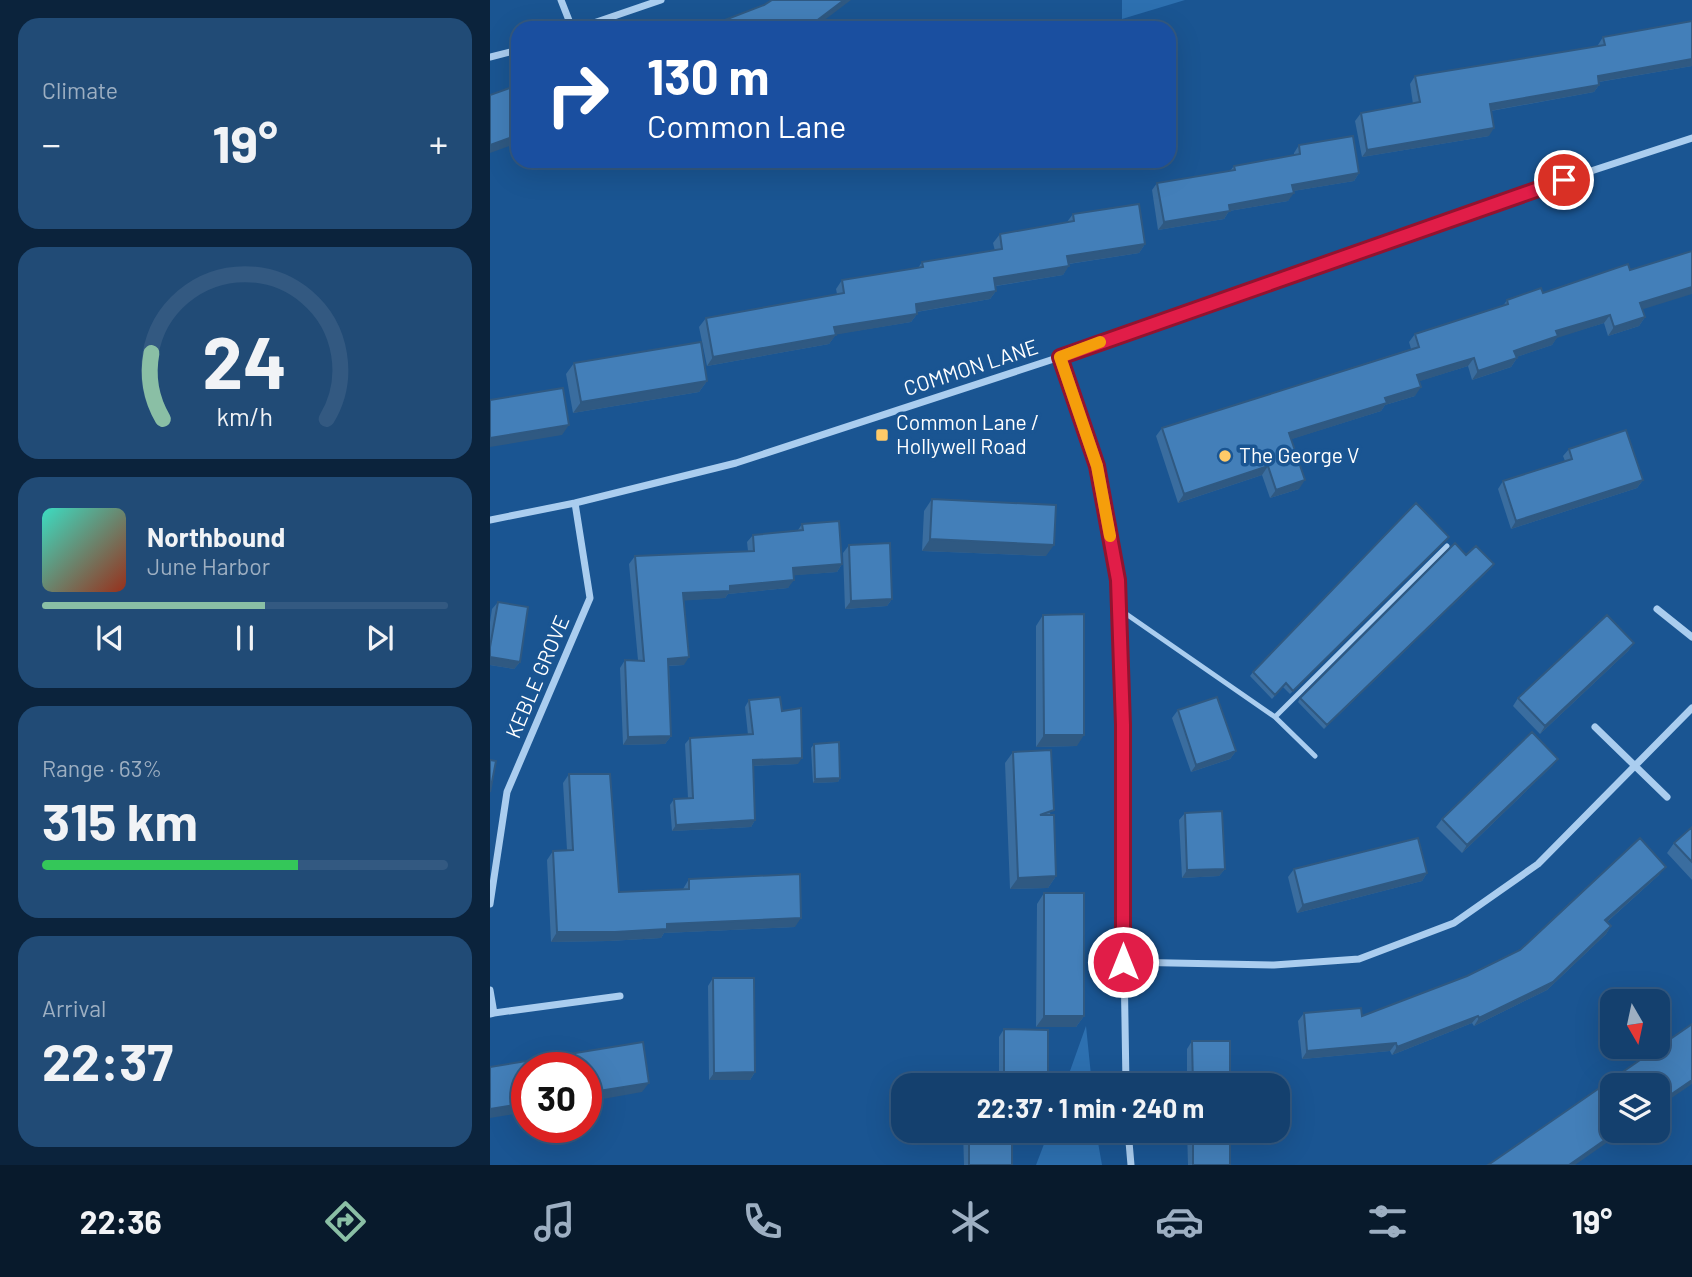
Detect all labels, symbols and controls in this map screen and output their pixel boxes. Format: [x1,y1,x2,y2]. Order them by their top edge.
text: 130 m [647,46,769,105]
icon: right [532,49,623,140]
text: Climate [42,76,118,104]
text: Common Lane [647,106,846,144]
text: 19° [212,111,278,173]
text: − [42,120,61,166]
text: + [429,120,448,166]
pin [1534,150,1594,210]
icon: arrive [1545,161,1583,199]
text: 24 [203,317,287,405]
street label: COMMON LANE [900,333,1041,400]
text: km/h [217,401,273,431]
place label: Common Lane / Hollywell Road [896,409,1039,458]
marker: Common Lane / Hollywell Road [874,427,890,443]
place label: The George V [1239,442,1359,467]
marker: The George V [1217,448,1233,464]
text: Northbound [147,521,285,552]
text: June Harbor [147,552,270,580]
street label: KEBLE GROVE [500,611,574,742]
icon: previous [91,619,129,657]
icon: pause [226,619,264,657]
icon: next [361,619,399,657]
text: Range · 63% [42,754,162,782]
text: 315 km [42,789,198,851]
position arrow [1086,925,1160,999]
north arrow [1600,989,1670,1059]
map controls [1600,989,1670,1143]
text: Arrival [42,994,106,1022]
text: 22:37 [42,1029,173,1091]
speed limit sign: 30 [511,1052,602,1143]
button: layers [1600,1073,1670,1143]
text: 22:37 · 1 min · 240 m [977,1092,1204,1123]
icon: directions [321,1197,370,1246]
icon: music [530,1197,579,1246]
icon: phone [738,1197,787,1246]
icon: climate [946,1197,995,1246]
icon: car [1155,1197,1204,1246]
icon: filters [1363,1197,1412,1246]
text: 22:36 [80,1202,162,1240]
text: 19° [1572,1202,1612,1240]

